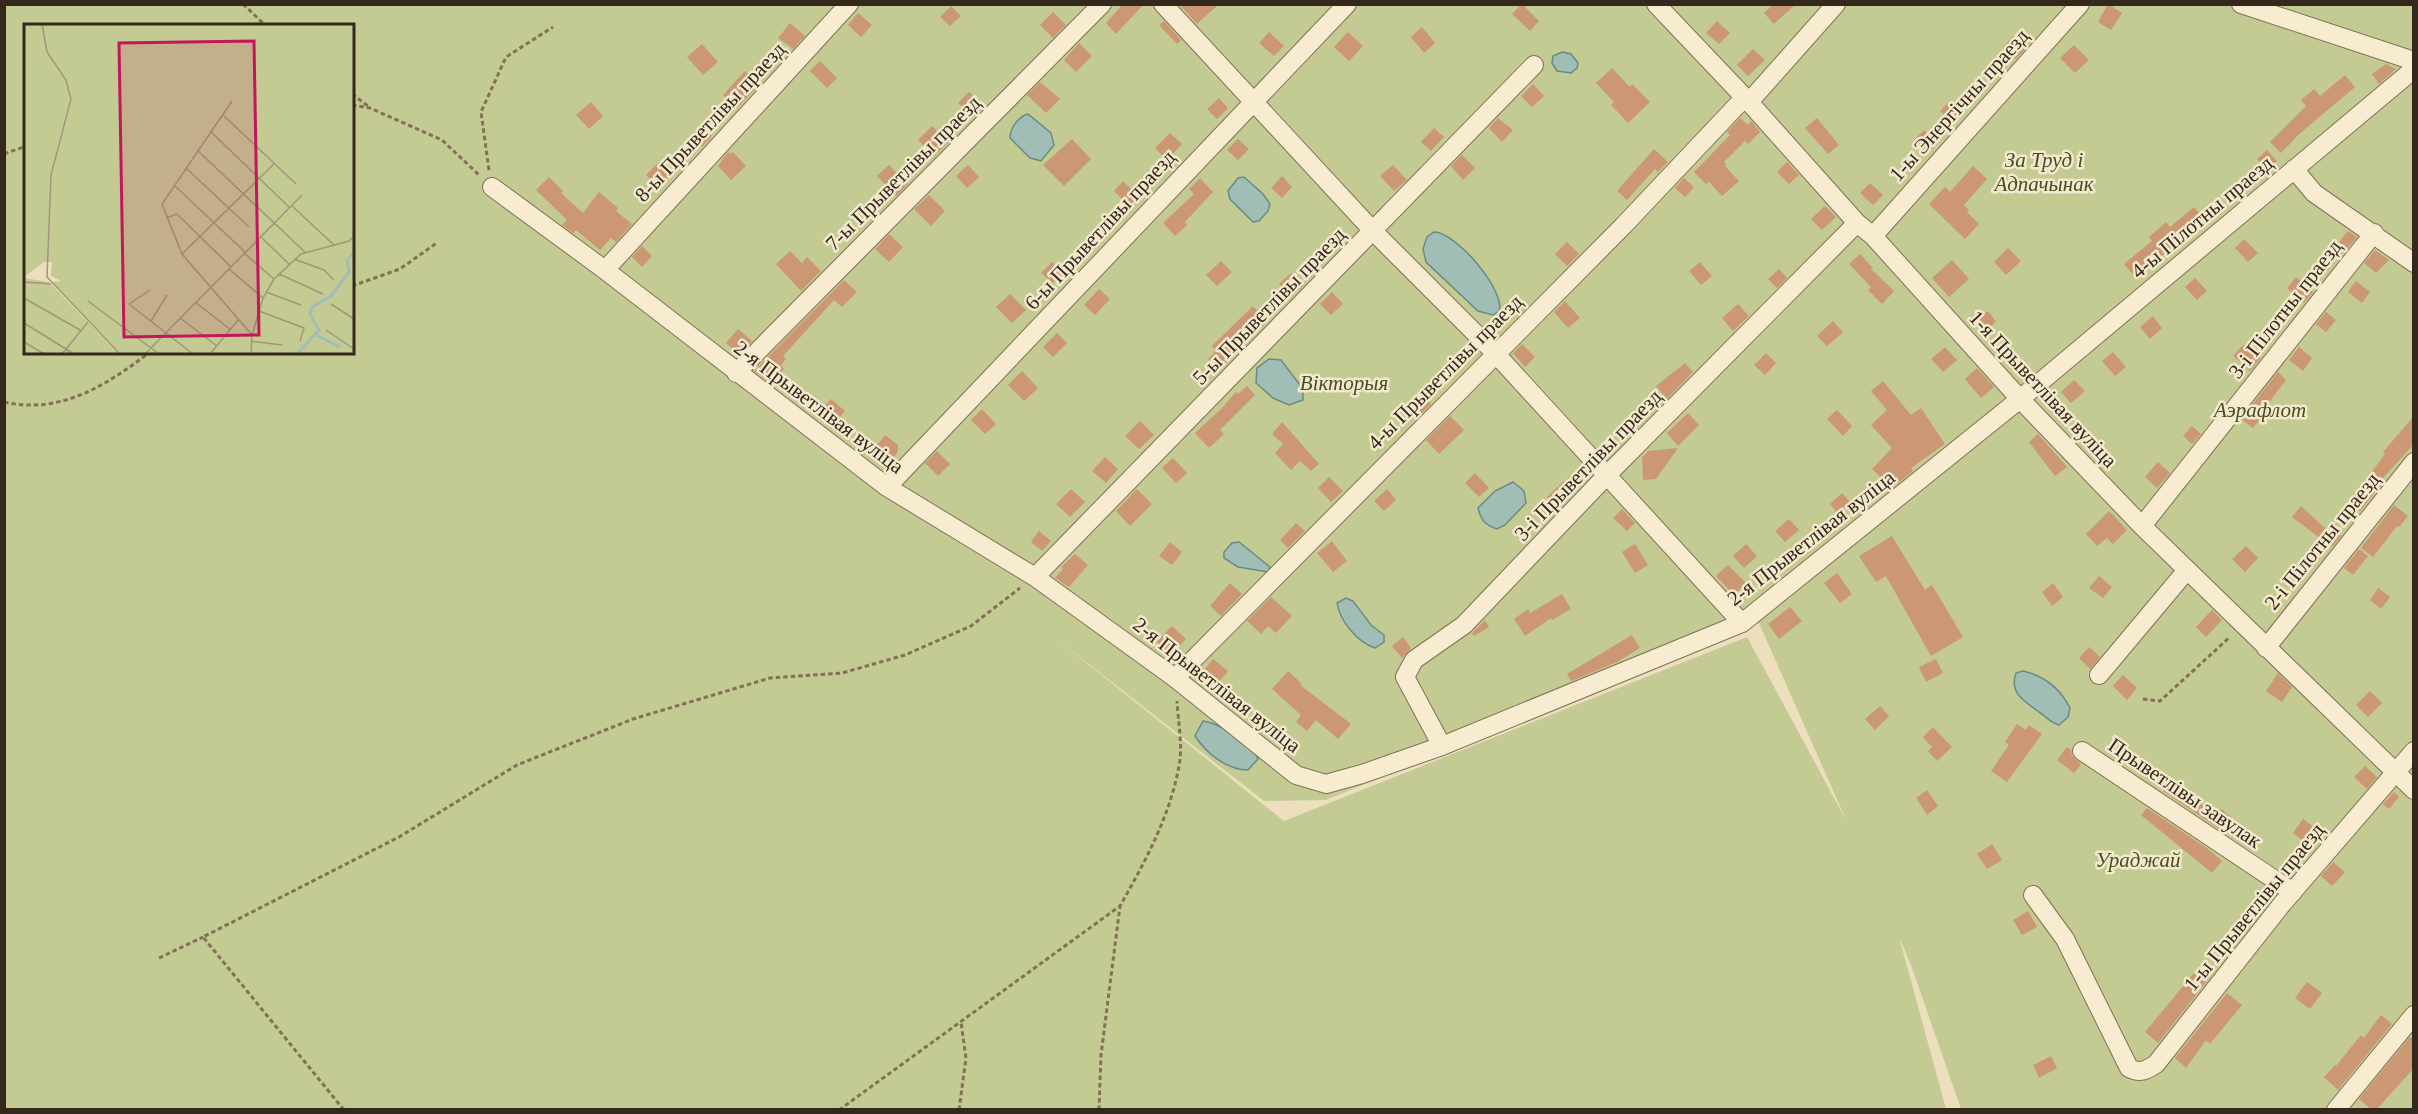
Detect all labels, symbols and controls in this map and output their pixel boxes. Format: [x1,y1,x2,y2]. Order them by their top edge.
inset map [24,24,354,354]
street label: 1-ы Энергічны праезд [1884,24,2034,186]
street label: 8-ы Прыветлівы праезд [630,37,790,207]
street label: 7-ы Прыветлівы праезд [821,90,986,255]
street label: 6-ы Прыветлівы праезд [1020,145,1180,315]
park label: За Труд і Адпачынак [1992,148,2094,196]
street label: 4-ы Пілотны праезд [2126,151,2278,283]
street label: 5-ы Прыветлівы праезд [1188,222,1351,390]
street label: 3-і Пілотны праезд [2223,235,2347,383]
street label: 4-ы Прыветлівы праезд [1363,289,1528,454]
street label: 1-я Прыветлівая вуліца [1964,306,2122,473]
street label: 2-я Прыветлівая вуліца [730,335,909,479]
park label: Вікторыя [1300,371,1388,395]
street label: 3-і Прыветлівы праезд [1510,384,1667,546]
park label: Аэрафлот [2212,398,2306,422]
street label: 2-я Прыветлівая вуліца [1723,465,1900,611]
street label: 2-і Пілотны праезд [2259,467,2385,614]
street label: 2-я Прыветлівая вуліца [1129,612,1306,758]
street label: Прыветлівы завулак [2104,733,2267,854]
street label: 1-ы Прыветлівы праезд [2179,818,2329,996]
park label: Ураджай [2095,848,2181,872]

